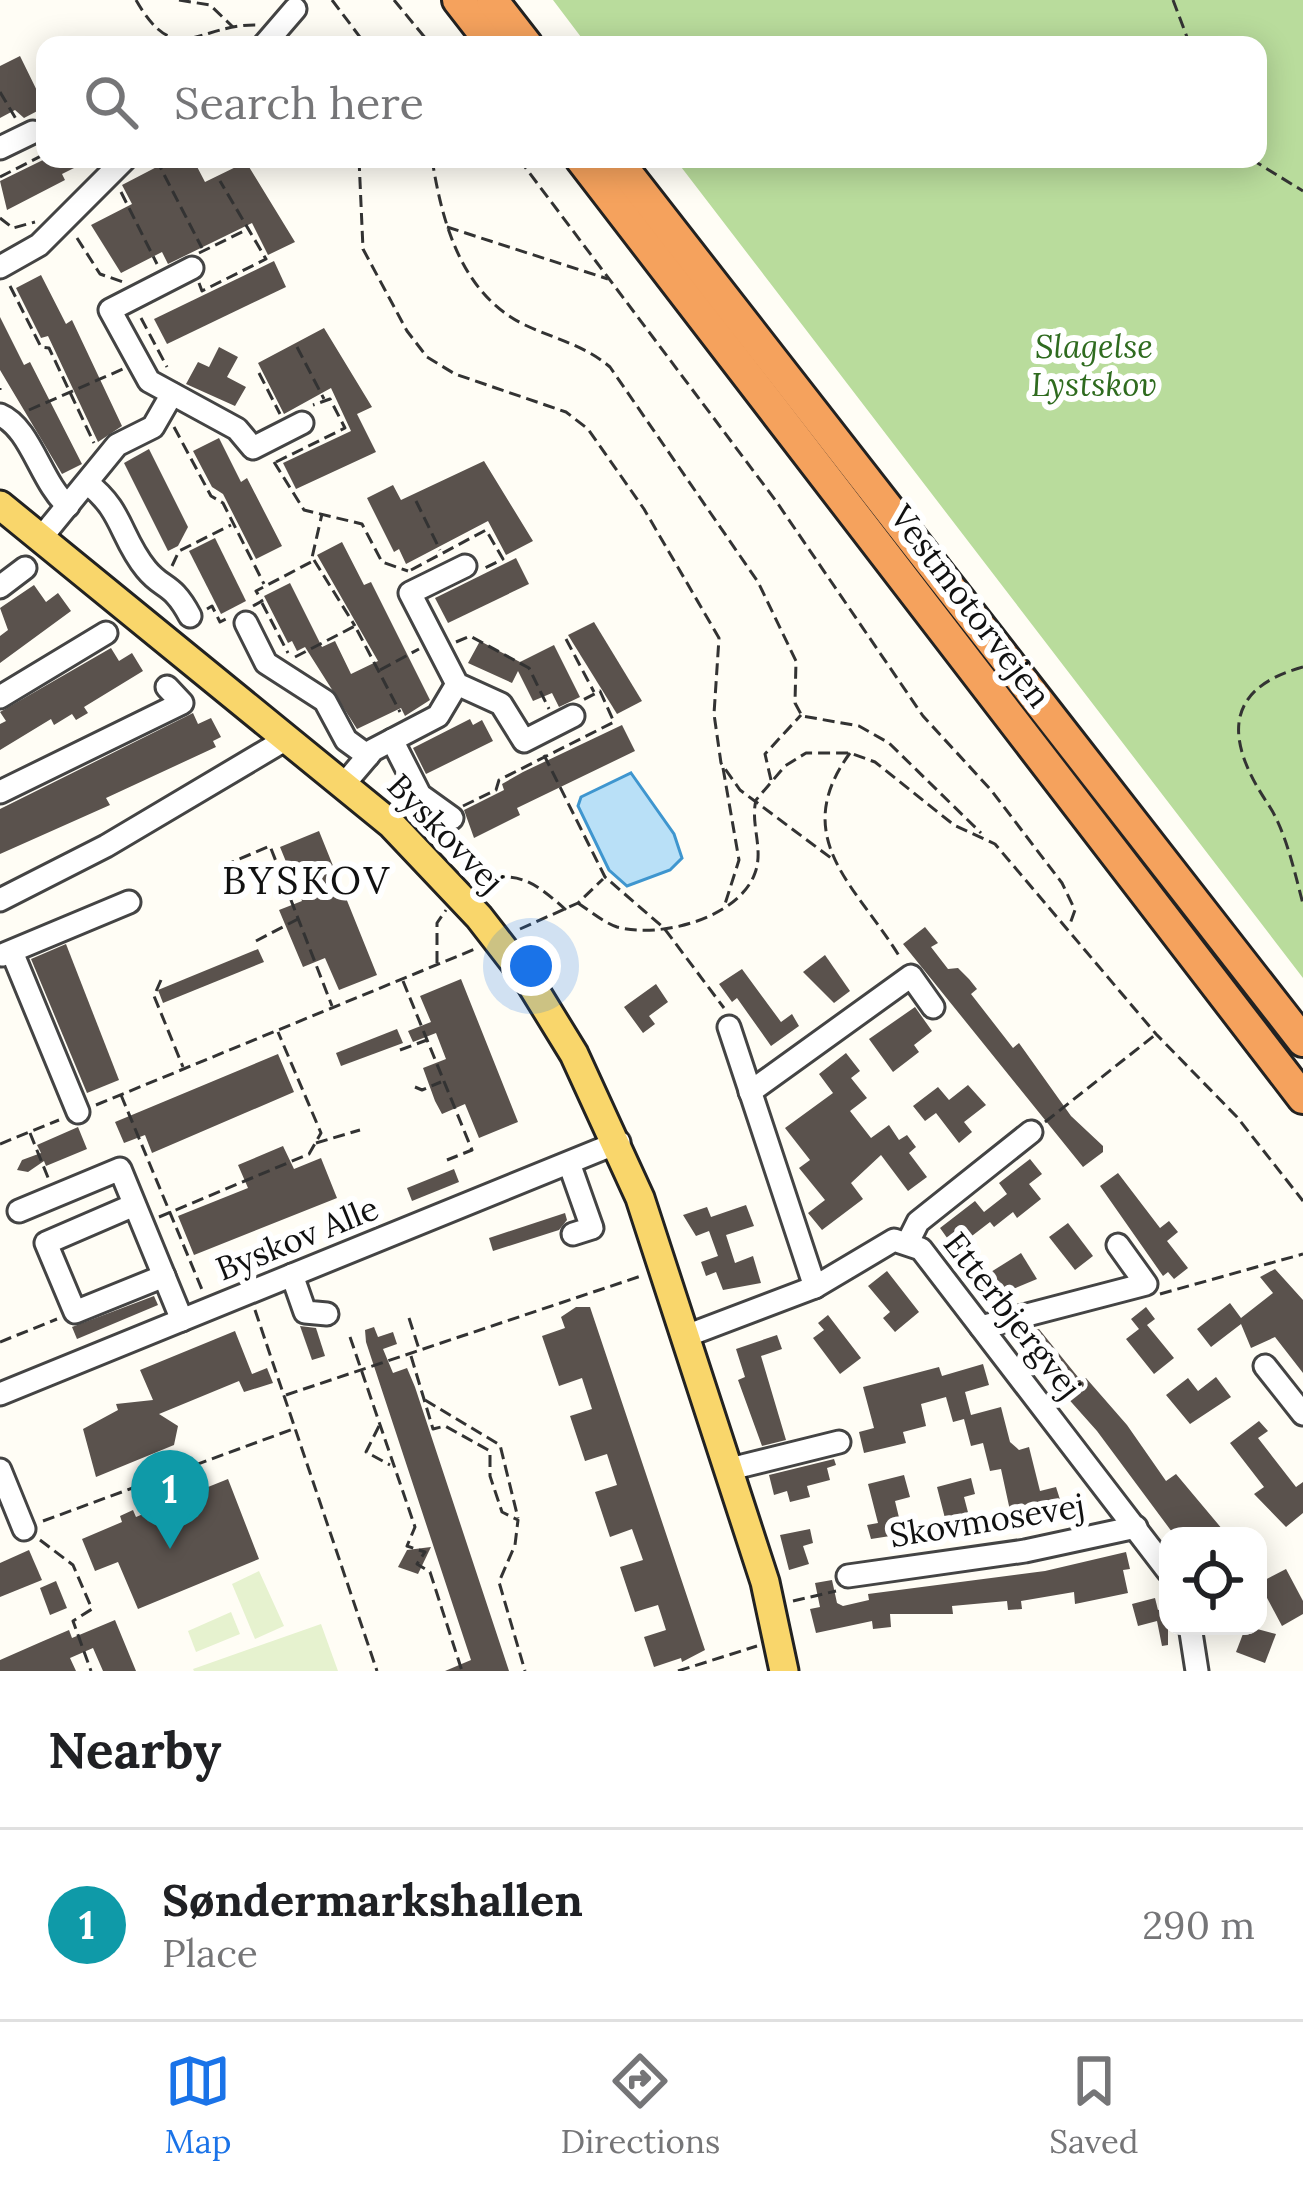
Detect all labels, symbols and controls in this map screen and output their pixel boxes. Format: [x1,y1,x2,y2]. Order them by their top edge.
search box [36,36,1267,168]
icon: search [78,69,144,135]
text: Search here [174,74,424,131]
park label: Slagelse Lystskov [1031,325,1157,405]
street label: Vestmotorvejen [881,496,1061,715]
street label: Byskovvej [379,765,513,901]
district label: BYSKOV [222,855,392,905]
your location [501,936,561,996]
street label: Byskov Alle [210,1186,384,1290]
street label: Etterbjergvej [935,1223,1091,1407]
pin: 1 [131,1450,209,1549]
street label: Skovmosevej [887,1484,1087,1556]
map controls [1159,1527,1267,1635]
button: locate [1159,1527,1267,1635]
text: Nearby [48,1717,221,1782]
text: Søndermarkshallen [162,1871,583,1928]
text: 1 [79,1900,95,1950]
text: 290 m [1142,1900,1255,1950]
text: Place [162,1928,258,1978]
tab: Map [164,2048,232,2162]
tab: Directions [561,2048,720,2162]
tab: Saved [1049,2048,1138,2162]

